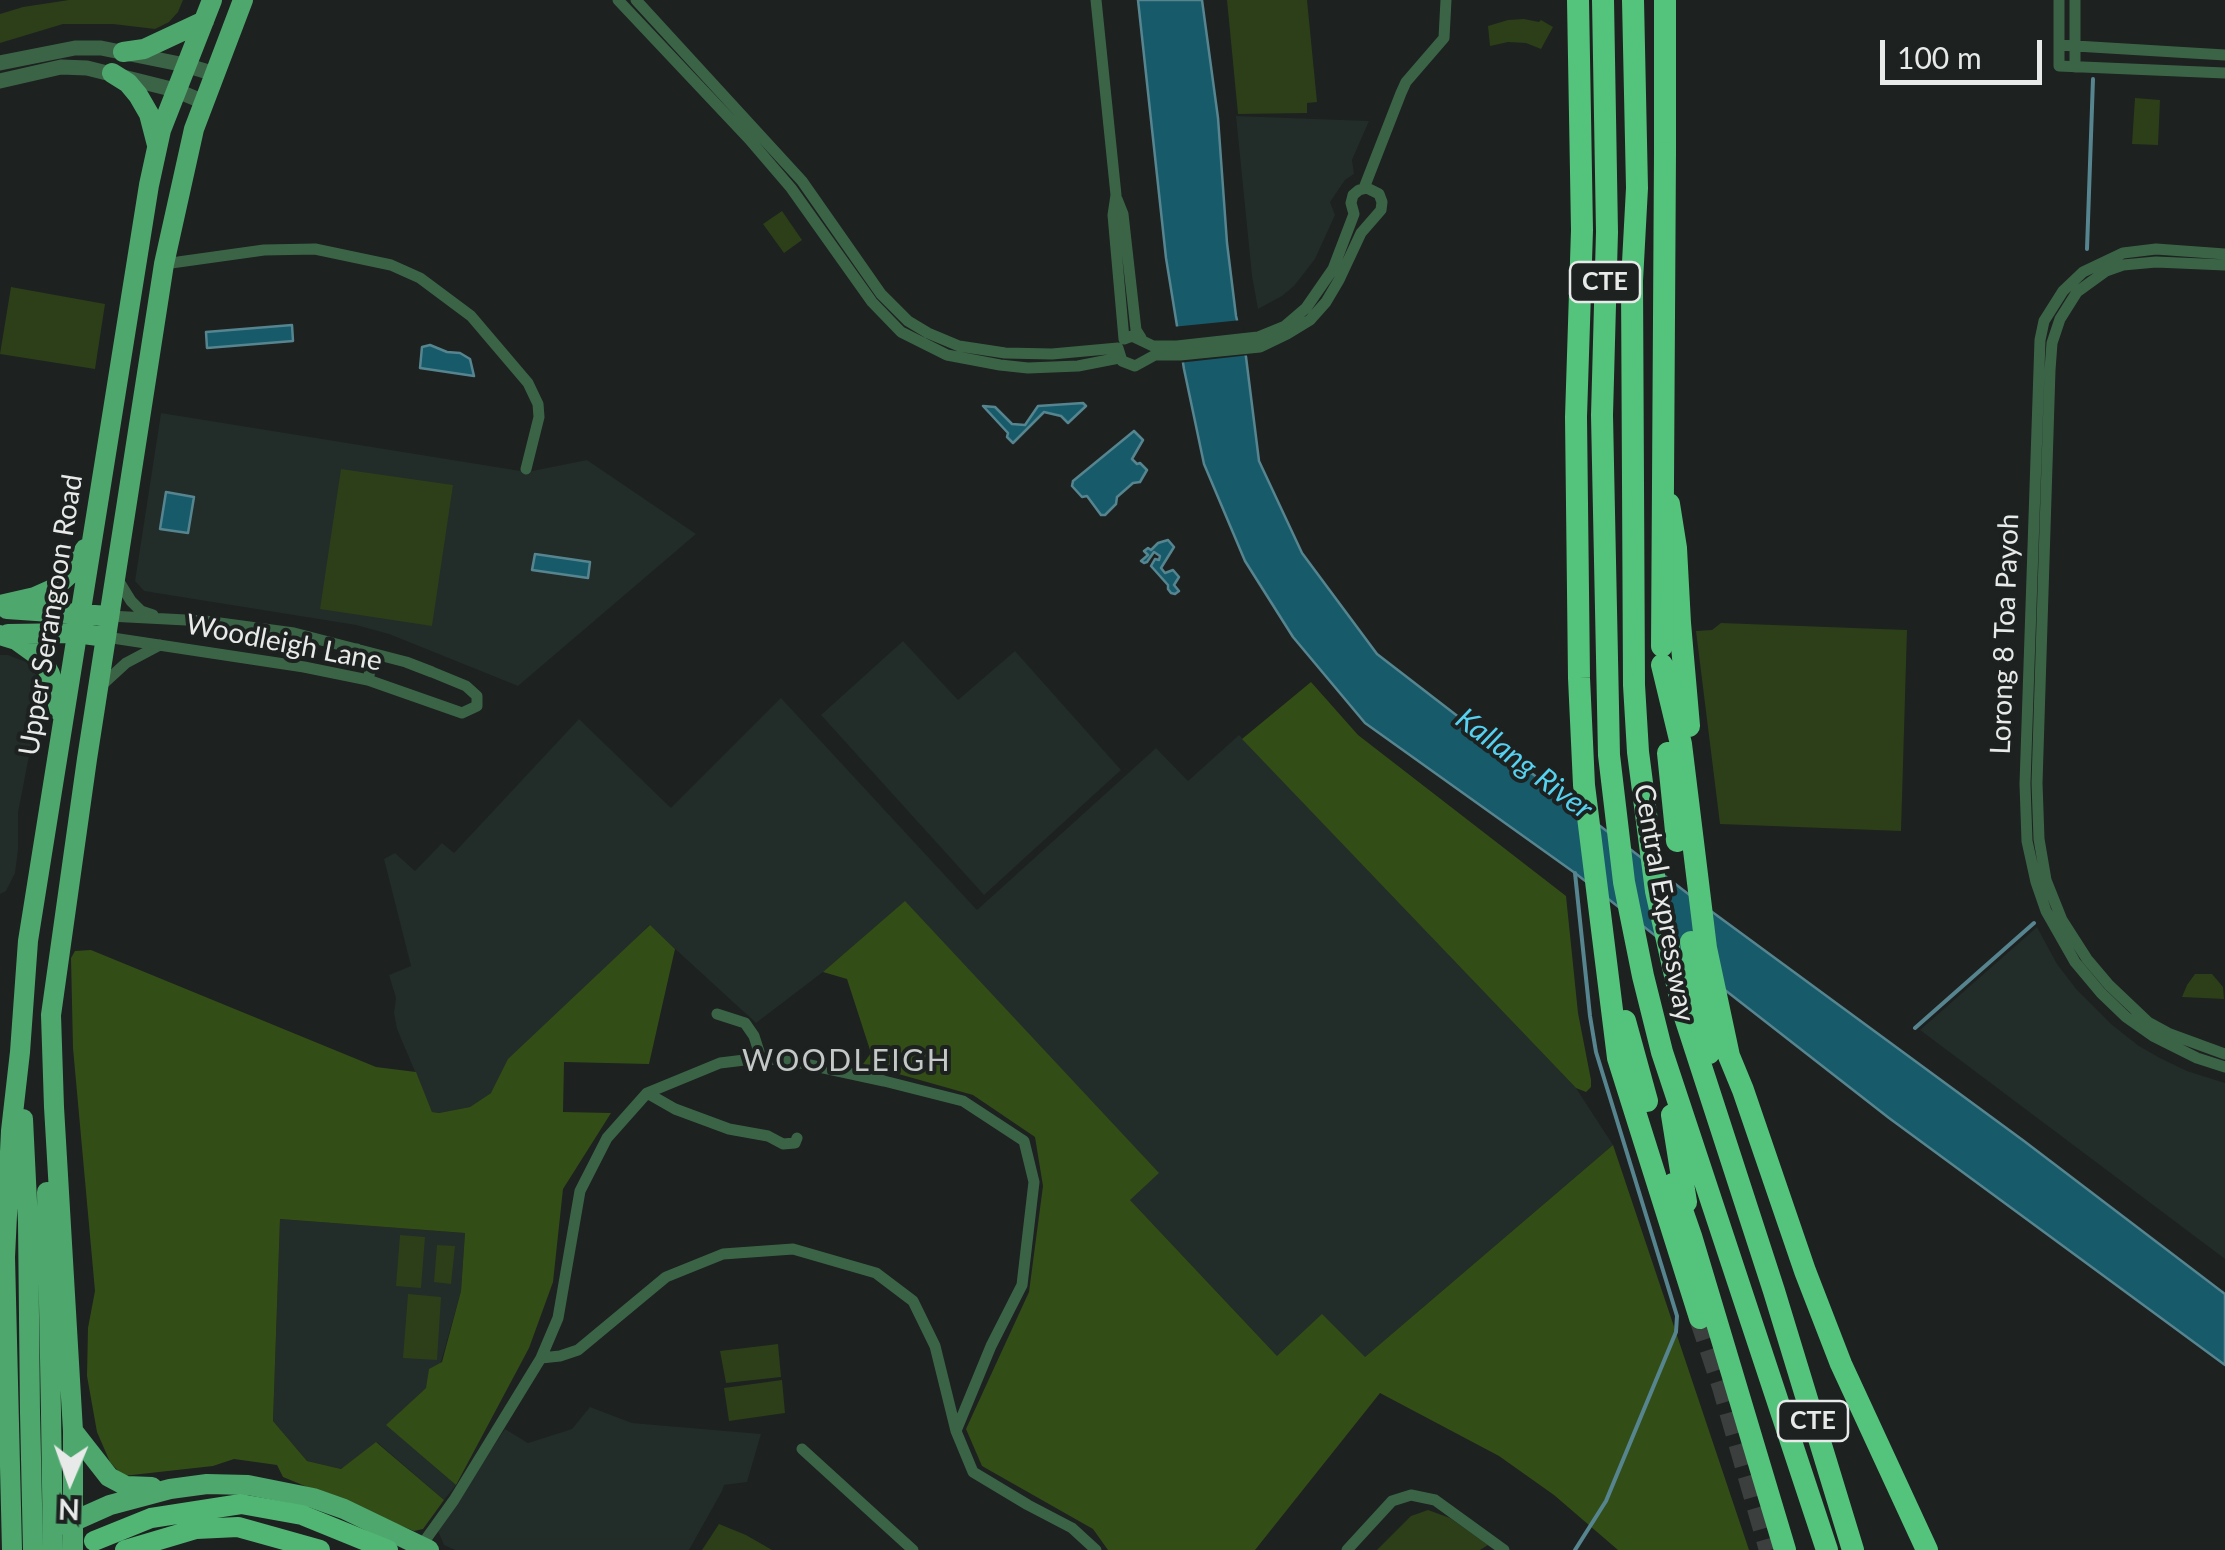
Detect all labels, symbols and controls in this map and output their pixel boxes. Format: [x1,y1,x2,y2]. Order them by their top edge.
scale bar [1885,20,2048,82]
text: 100 m [1897,39,1982,75]
road number: CTE [1570,262,1640,302]
street label: Upper Serangoon Road [12,472,90,758]
street label: Lorong 8 Toa Payoh [1984,513,2026,755]
street label: Woodleigh Lane [183,608,385,678]
water label: Kallang River [1448,701,1600,827]
street label: Central Expressway [1627,782,1701,1024]
district label: WOODLEIGH [742,1043,952,1079]
road number: CTE [1778,1401,1848,1441]
north arrow [20,1430,120,1530]
text: N [58,1493,80,1527]

